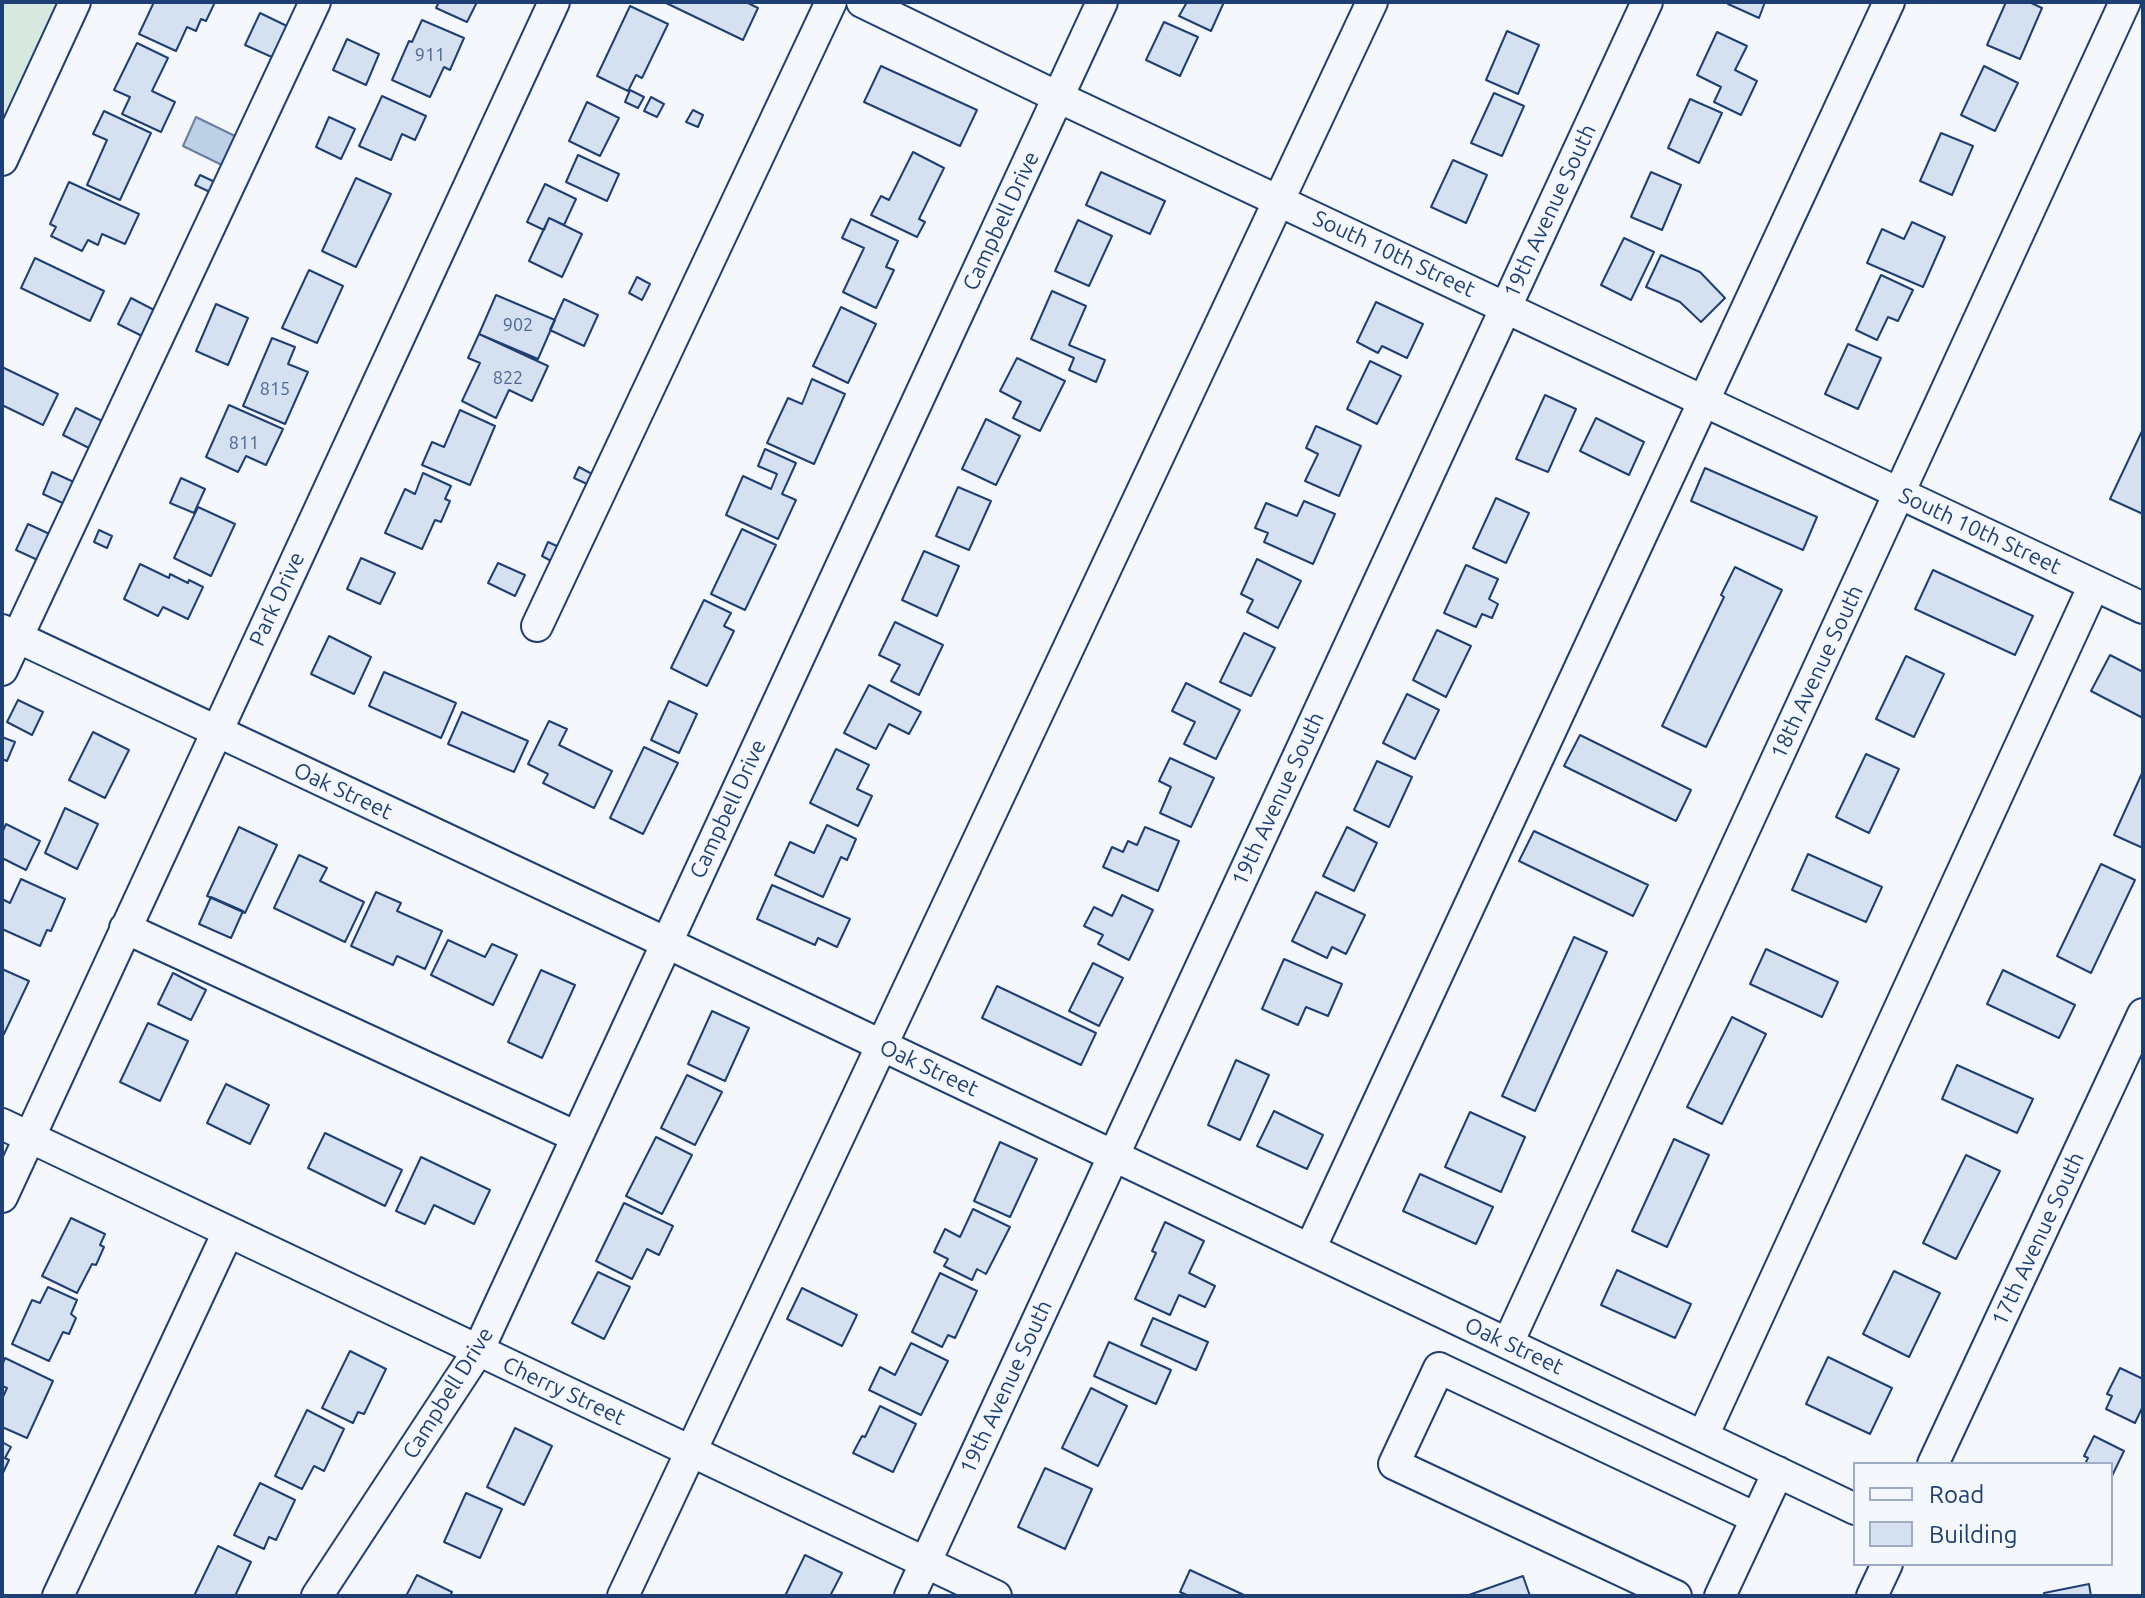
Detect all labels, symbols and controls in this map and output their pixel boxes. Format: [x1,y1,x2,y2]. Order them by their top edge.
house number: 911 [415,44,445,66]
street label: 19th Avenue South [1498,120,1602,302]
street label: Campbell Drive [957,147,1045,295]
street label: South 10th Street [1309,205,1479,303]
house number: 902 [503,314,533,336]
house number: 822 [493,367,523,389]
house number: 815 [260,378,290,400]
house number: 811 [229,432,259,454]
street label: South 10th Street [1895,482,2065,580]
street label: Park Drive [244,548,310,650]
street label: 18th Avenue South [1765,581,1869,763]
street label: 19th Avenue South [1226,708,1330,890]
street label: Campbell Drive [684,735,772,883]
street label: Oak Street [289,757,397,825]
street label: Oak Street [875,1034,983,1102]
street label: 17th Avenue South [1986,1148,2090,1330]
street label: 19th Avenue South [954,1296,1058,1478]
street label: Oak Street [1460,1312,1568,1380]
street label: Campbell Drive [397,1322,499,1464]
street label: Cherry Street [498,1351,630,1431]
legend [1853,1462,2113,1566]
text: Road [1929,1481,1984,1508]
text: Building [1929,1521,2017,1548]

